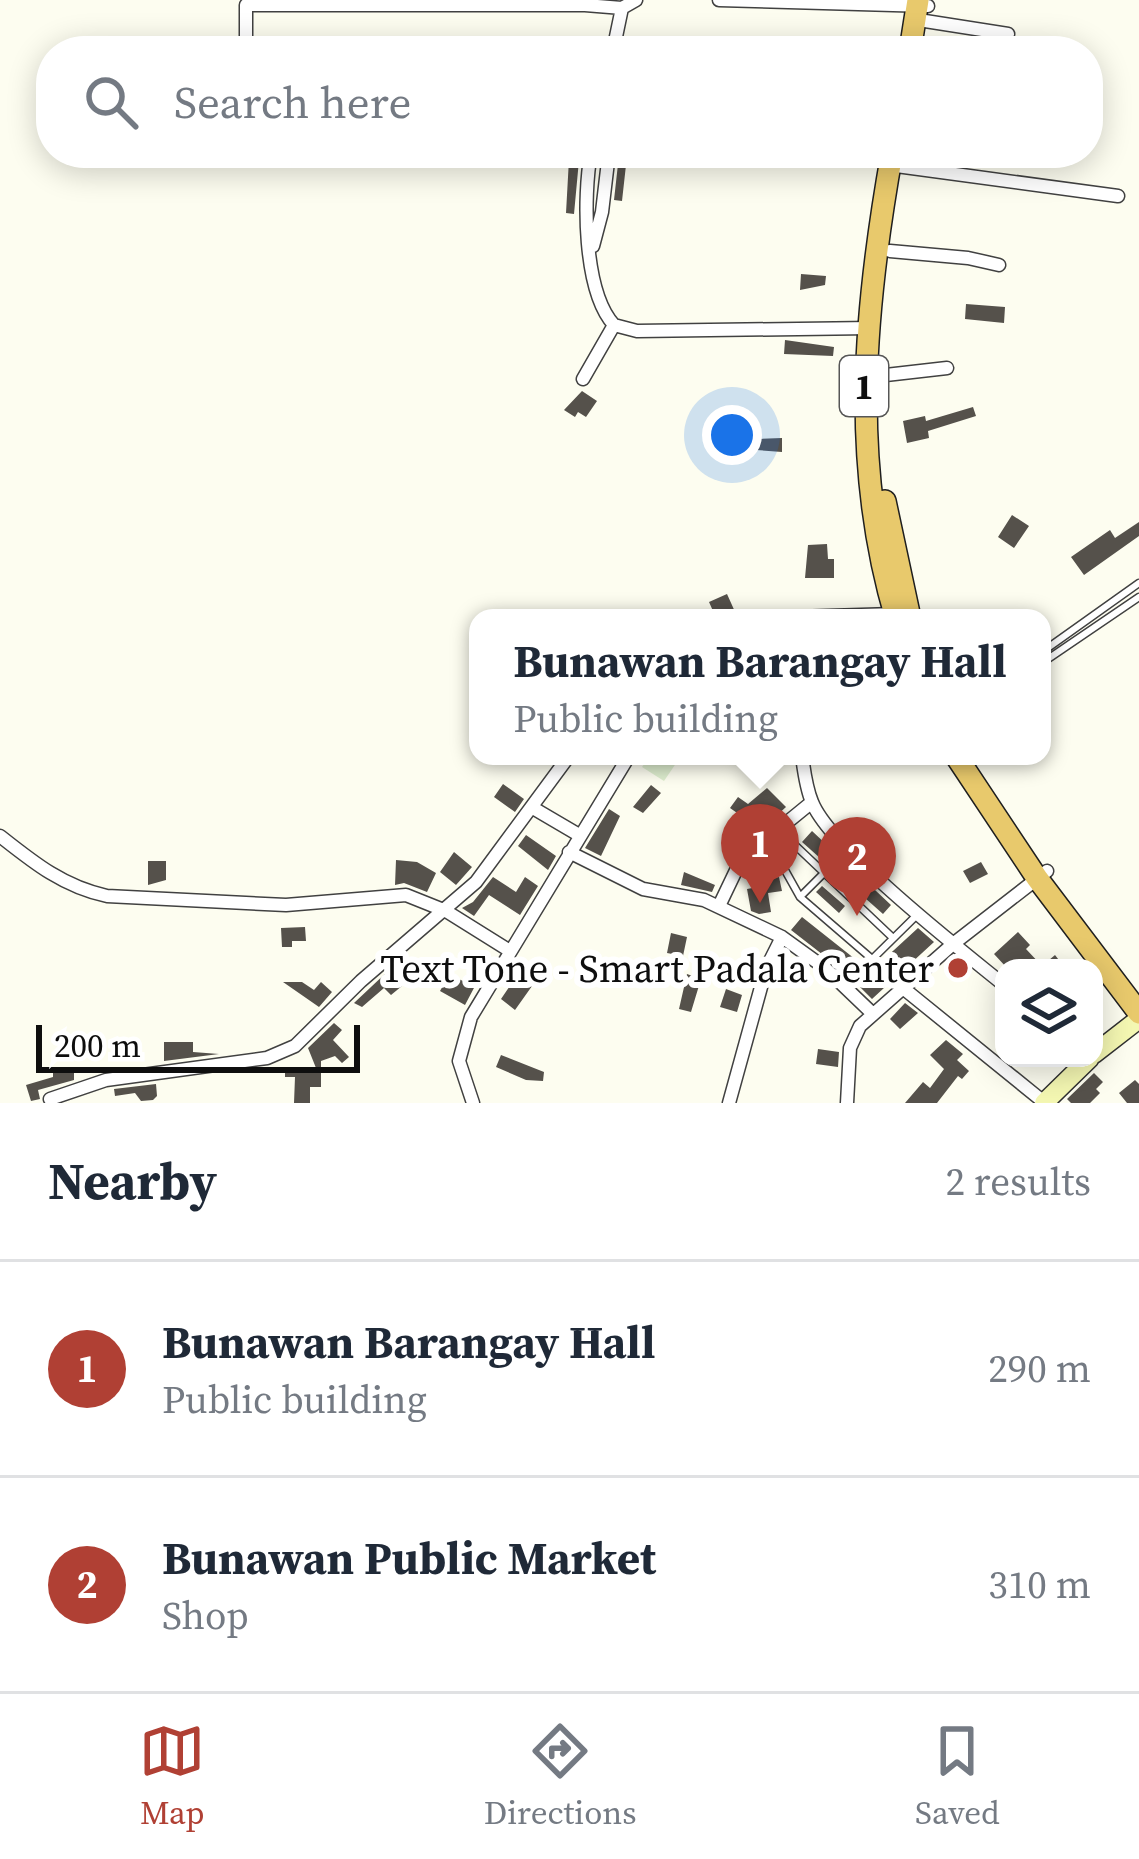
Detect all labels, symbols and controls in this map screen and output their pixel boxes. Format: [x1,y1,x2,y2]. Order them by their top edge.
search box [36,36,1103,168]
icon: search [78,69,144,135]
text: Search here [174,71,411,133]
road number: 1 [840,356,888,416]
your location [702,405,762,465]
popup [469,609,1051,765]
text: Bunawan Barangay Hall [513,630,1007,692]
text: Public building [513,692,778,745]
pin: 1 [721,804,799,903]
pin: 2 [818,817,896,916]
place label: Text Tone - Smart Padala Center [380,942,934,995]
marker: Text Tone - Smart Padala Center [945,955,971,981]
map controls [995,959,1103,1067]
button: layers [995,959,1103,1067]
scale bar [36,1019,360,1072]
text: 200 m [54,1023,141,1068]
text: Nearby [48,1146,217,1216]
text: 2 results [946,1155,1091,1208]
text: Bunawan Barangay Hall [162,1311,655,1373]
text: 1 [76,1342,98,1395]
text: 290 m [988,1342,1091,1395]
text: Public building [162,1373,427,1426]
text: Bunawan Public Market [162,1527,656,1589]
text: 2 [76,1558,98,1611]
text: 310 m [988,1558,1091,1611]
text: Shop [162,1589,249,1642]
tab: Map [139,1718,205,1835]
tab: Directions [484,1718,637,1835]
tab: Saved [915,1718,1000,1835]

